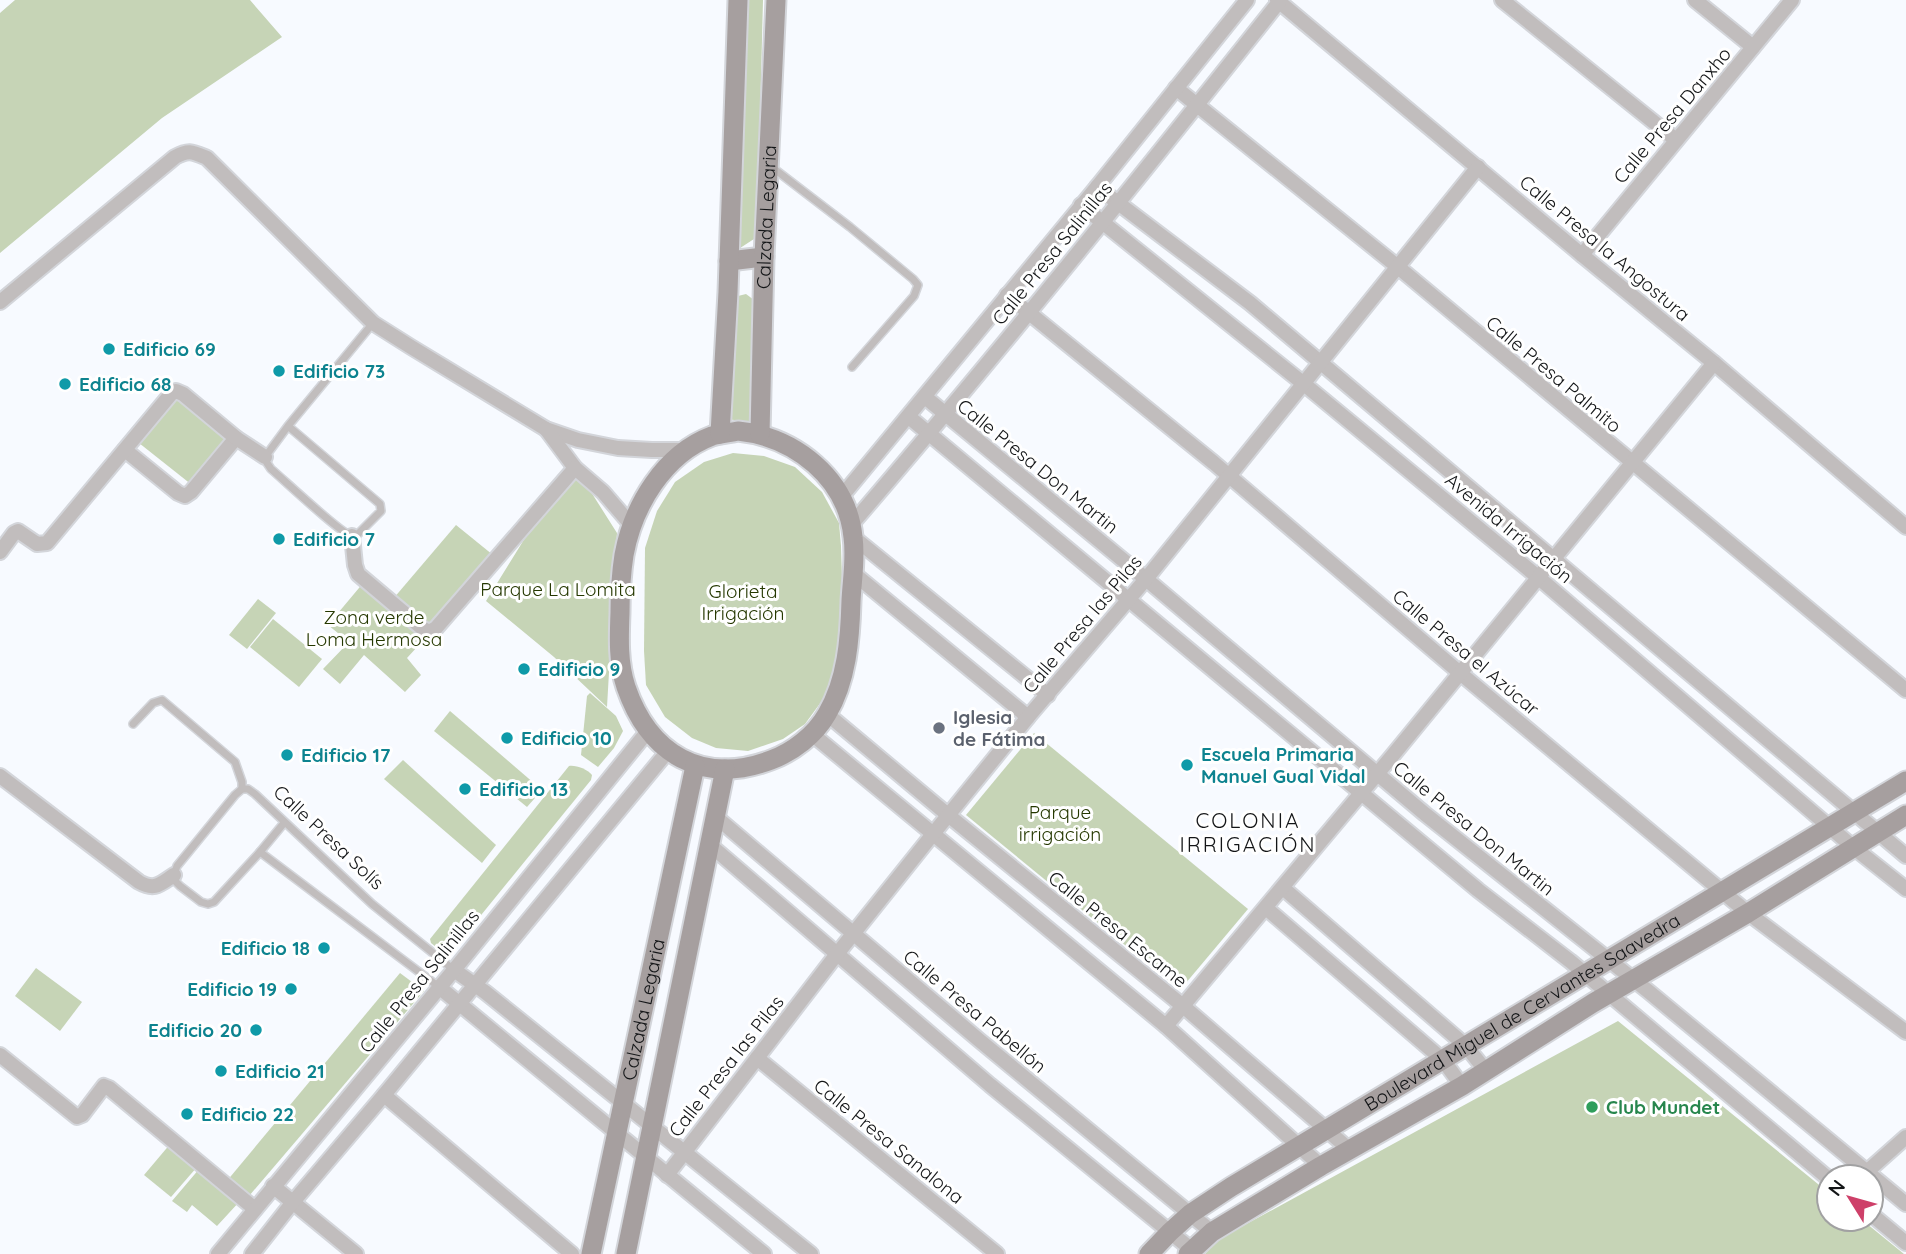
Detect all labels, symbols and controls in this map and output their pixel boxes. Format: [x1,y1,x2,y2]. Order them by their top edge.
street label: Calle Presa Danxho [1608,42,1736,188]
street label: Calzada Legaria [751,145,781,289]
street label: Calle Presa la Angostura [1515,170,1695,326]
street label: Calle Presa Salinillas [987,176,1117,330]
street label: Calle Presa Palmito [1481,310,1627,438]
place label: Edificio 69 [123,337,216,361]
marker: Edificio 69 [101,341,117,357]
place label: Edificio 73 [293,359,385,383]
marker: Edificio 73 [271,363,287,379]
place label: Edificio 68 [79,372,171,396]
marker: Edificio 68 [57,376,73,392]
street label: Calle Presa Don Martin [952,394,1124,538]
street label: Avenida Irrigación [1440,468,1578,588]
place label: Edificio 7 [293,527,375,551]
marker: Edificio 7 [271,531,287,547]
street label: Calle Presa las Pilas [1017,550,1147,698]
park label: Parque La Lomita [480,577,636,601]
park label: Glorieta Irrigación [701,579,785,625]
street label: Calle Presa el Azúcar [1388,584,1545,721]
park label: Zona verde Loma Hermosa [306,605,442,651]
place label: Edificio 9 [538,657,620,681]
marker: Edificio 9 [516,661,532,677]
place label: Iglesia de Fátima [953,705,1045,751]
marker: Iglesia de Fátima [931,720,947,736]
place label: Edificio 10 [521,726,612,750]
marker: Edificio 10 [499,730,515,746]
place label: Escuela Primaria Manuel Gual Vidal [1201,742,1366,788]
place label: Edificio 17 [301,743,390,767]
marker: Edificio 17 [279,747,295,763]
street label: Calle Presa Don Martin [1388,756,1560,900]
marker: Escuela Primaria Manuel Gual Vidal [1179,757,1195,773]
place label: Edificio 13 [479,777,568,801]
street label: Calle Presa Solís [269,780,389,894]
marker: Edificio 13 [457,781,473,797]
park label: Parque irrigación [1019,800,1101,846]
district label: COLONIA IRRIGACIÓN [1179,807,1317,857]
street label: Calle Presa Escame [1044,865,1192,993]
street label: Calle Presa Salinillas [354,904,484,1058]
street label: Boulevard Miguel de Cervantes Saavedra [1360,908,1684,1116]
place label: Edificio 18 [221,936,310,960]
street label: Calzada Legaria [616,937,670,1082]
marker: Edificio 18 [316,940,332,956]
street label: Calle Presa Pabellón [899,944,1051,1078]
place label: Edificio 19 [187,977,277,1001]
marker: Edificio 19 [283,981,299,997]
street label: Calle Presa las Pilas [663,990,789,1142]
place label: Edificio 20 [148,1018,242,1042]
marker: Edificio 20 [248,1022,264,1038]
place label: Edificio 21 [235,1059,325,1083]
marker: Edificio 21 [213,1063,229,1079]
street label: Calle Presa Sanalona [809,1073,969,1209]
place label: Club Mundet [1606,1095,1720,1119]
marker: Club Mundet [1584,1099,1600,1115]
place label: Edificio 22 [201,1102,294,1126]
marker: Edificio 22 [179,1106,195,1122]
north arrow [1815,1163,1885,1233]
text: N [1823,1175,1850,1201]

